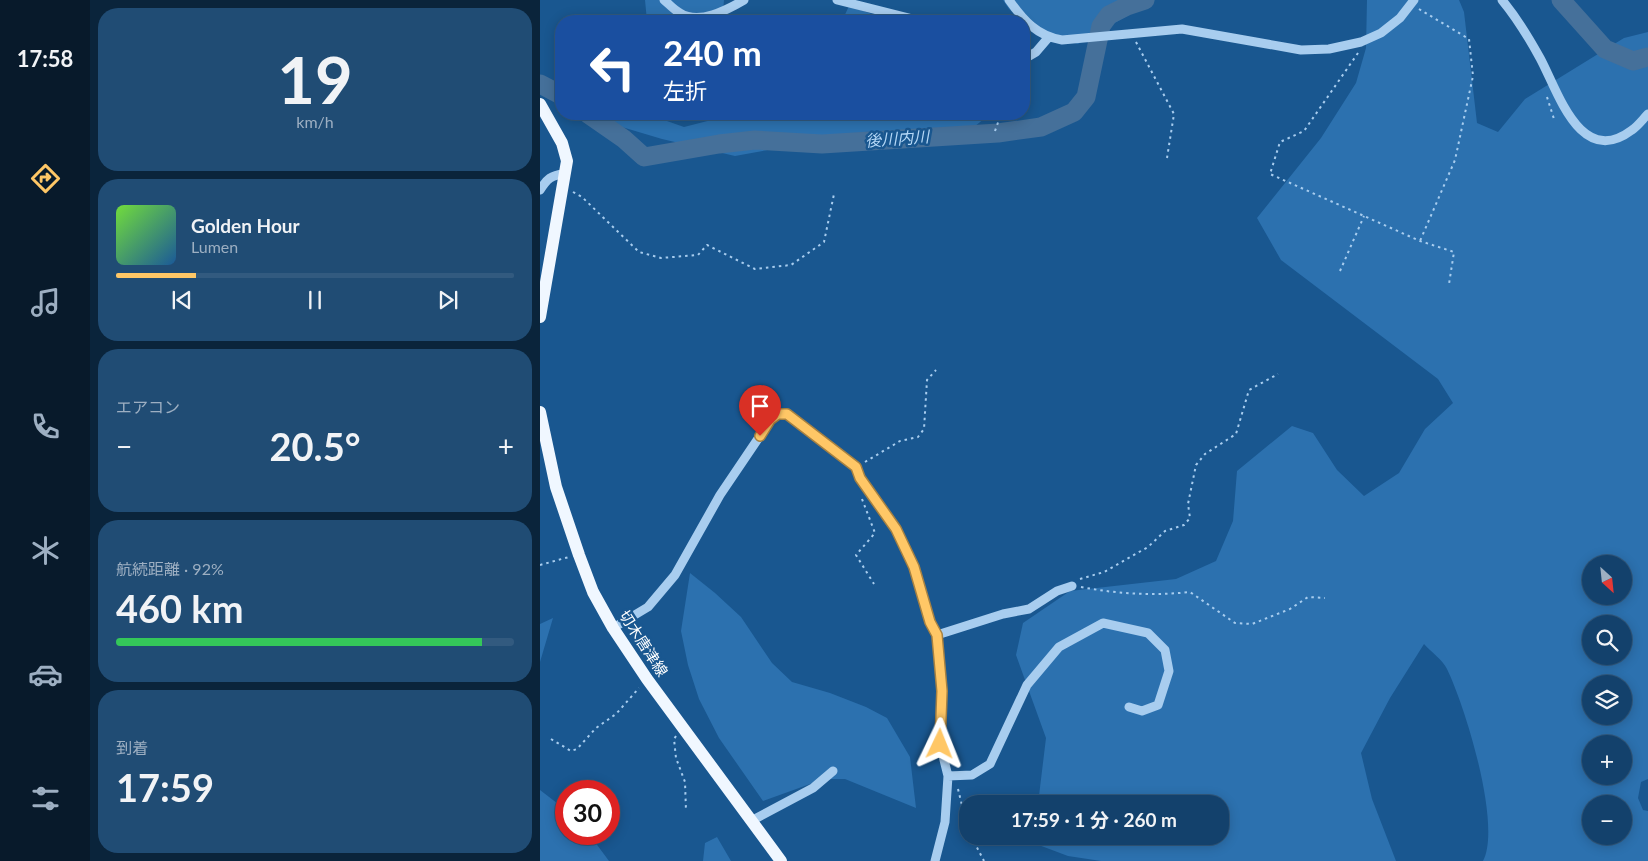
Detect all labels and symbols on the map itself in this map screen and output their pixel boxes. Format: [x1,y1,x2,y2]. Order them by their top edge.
water label: 後川内川 [864,126,932,150]
pin [739,385,781,436]
north arrow [1582,555,1632,605]
street label: 切木唐津線 [616,607,672,679]
position arrow [913,717,965,769]
speed limit sign: 30 [555,780,620,845]

